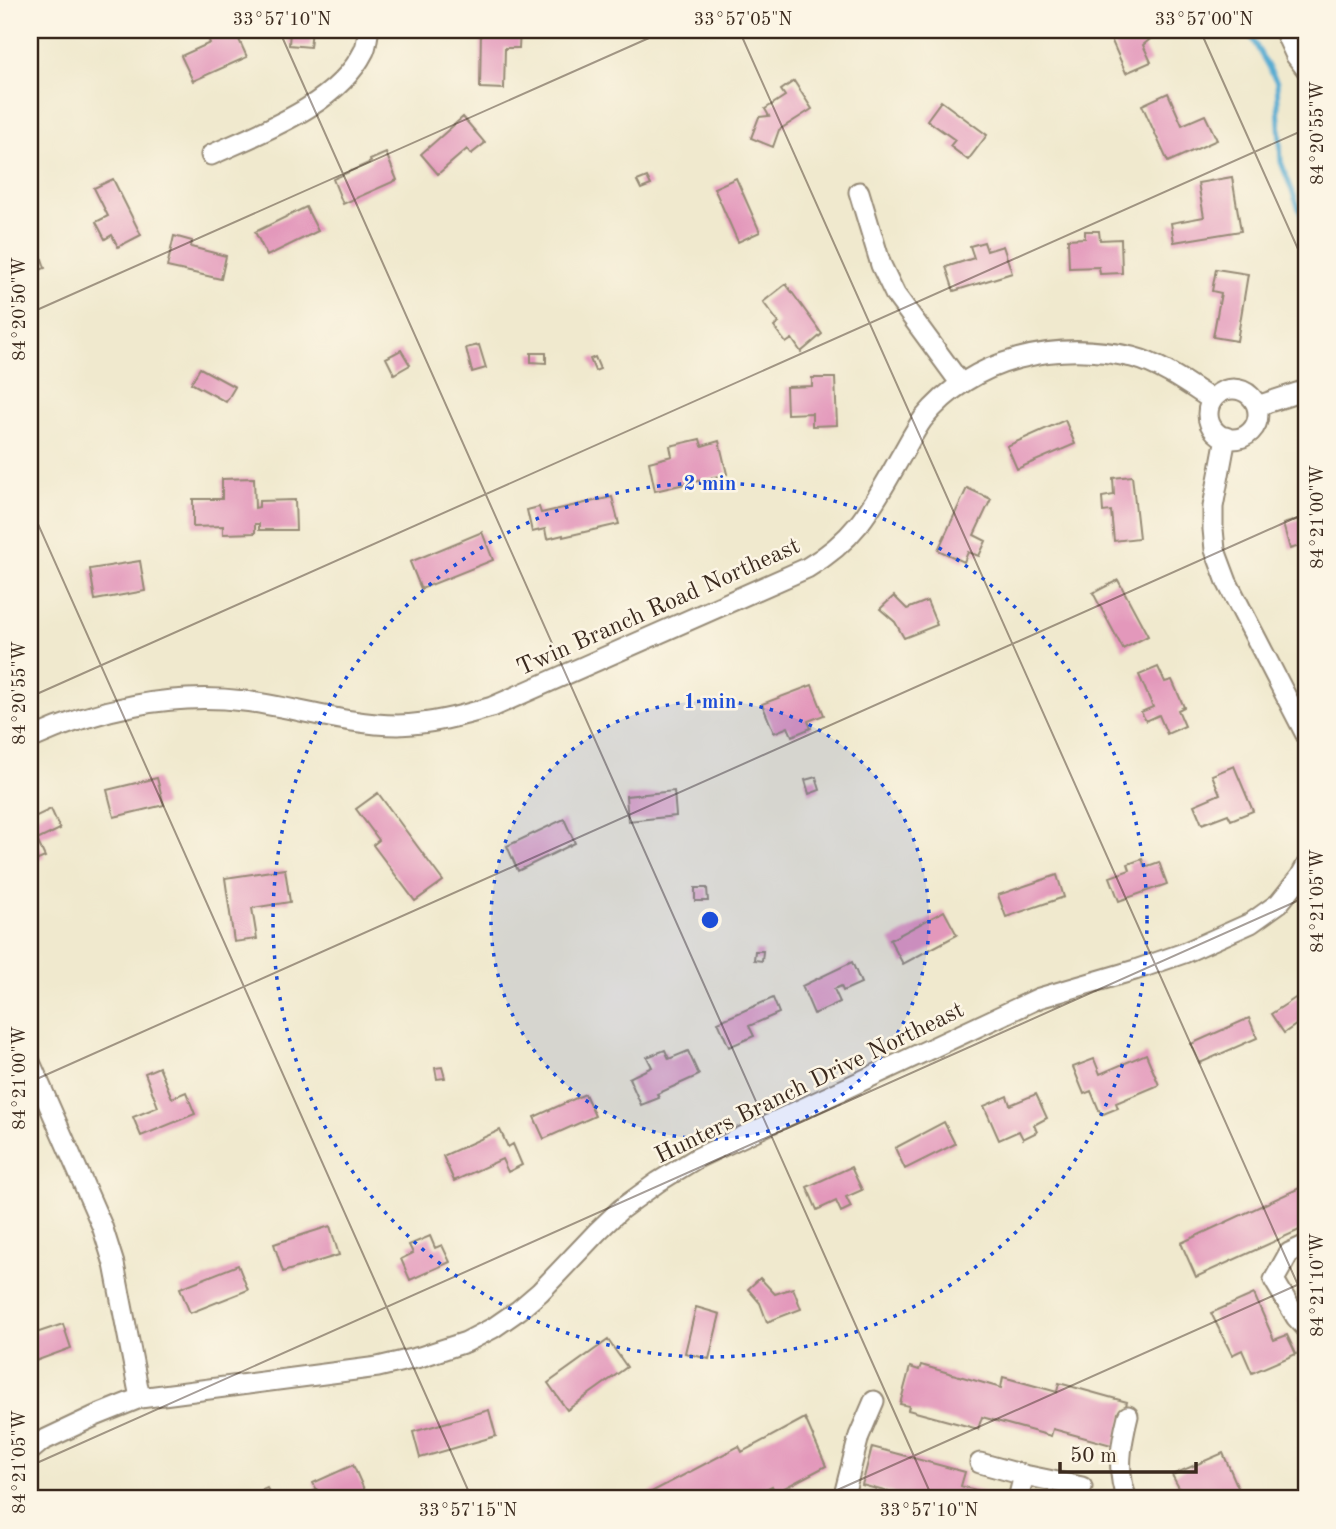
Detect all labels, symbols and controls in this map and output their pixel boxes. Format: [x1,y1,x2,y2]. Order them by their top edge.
text: 33°57'10"N [233,11,331,29]
text: 33°57'05"N [694,11,792,29]
text: 33°57'00"N [1155,11,1253,29]
text: 84°20'55"W [1309,81,1327,185]
text: 84°20'50"W [11,257,29,361]
text: 84°21'00"W [1309,465,1327,569]
text: 2 min [684,474,736,495]
street label: Twin Branch Road Northeast [514,534,804,681]
text: 84°20'55"W [11,641,29,745]
text: 1 min [684,692,736,713]
text: 84°21'05"W [1309,849,1327,953]
centre of rings [698,908,722,932]
street label: Hunters Branch Drive Northeast [652,998,968,1169]
text: 84°21'00"W [11,1026,29,1130]
text: 84°21'10"W [1309,1233,1327,1337]
text: 84°21'05"W [11,1410,29,1514]
scale bar [1060,1431,1196,1475]
text: 50 m [1070,1446,1117,1467]
text: 33°57'15"N [419,1502,517,1520]
text: 33°57'10"N [880,1502,978,1520]

